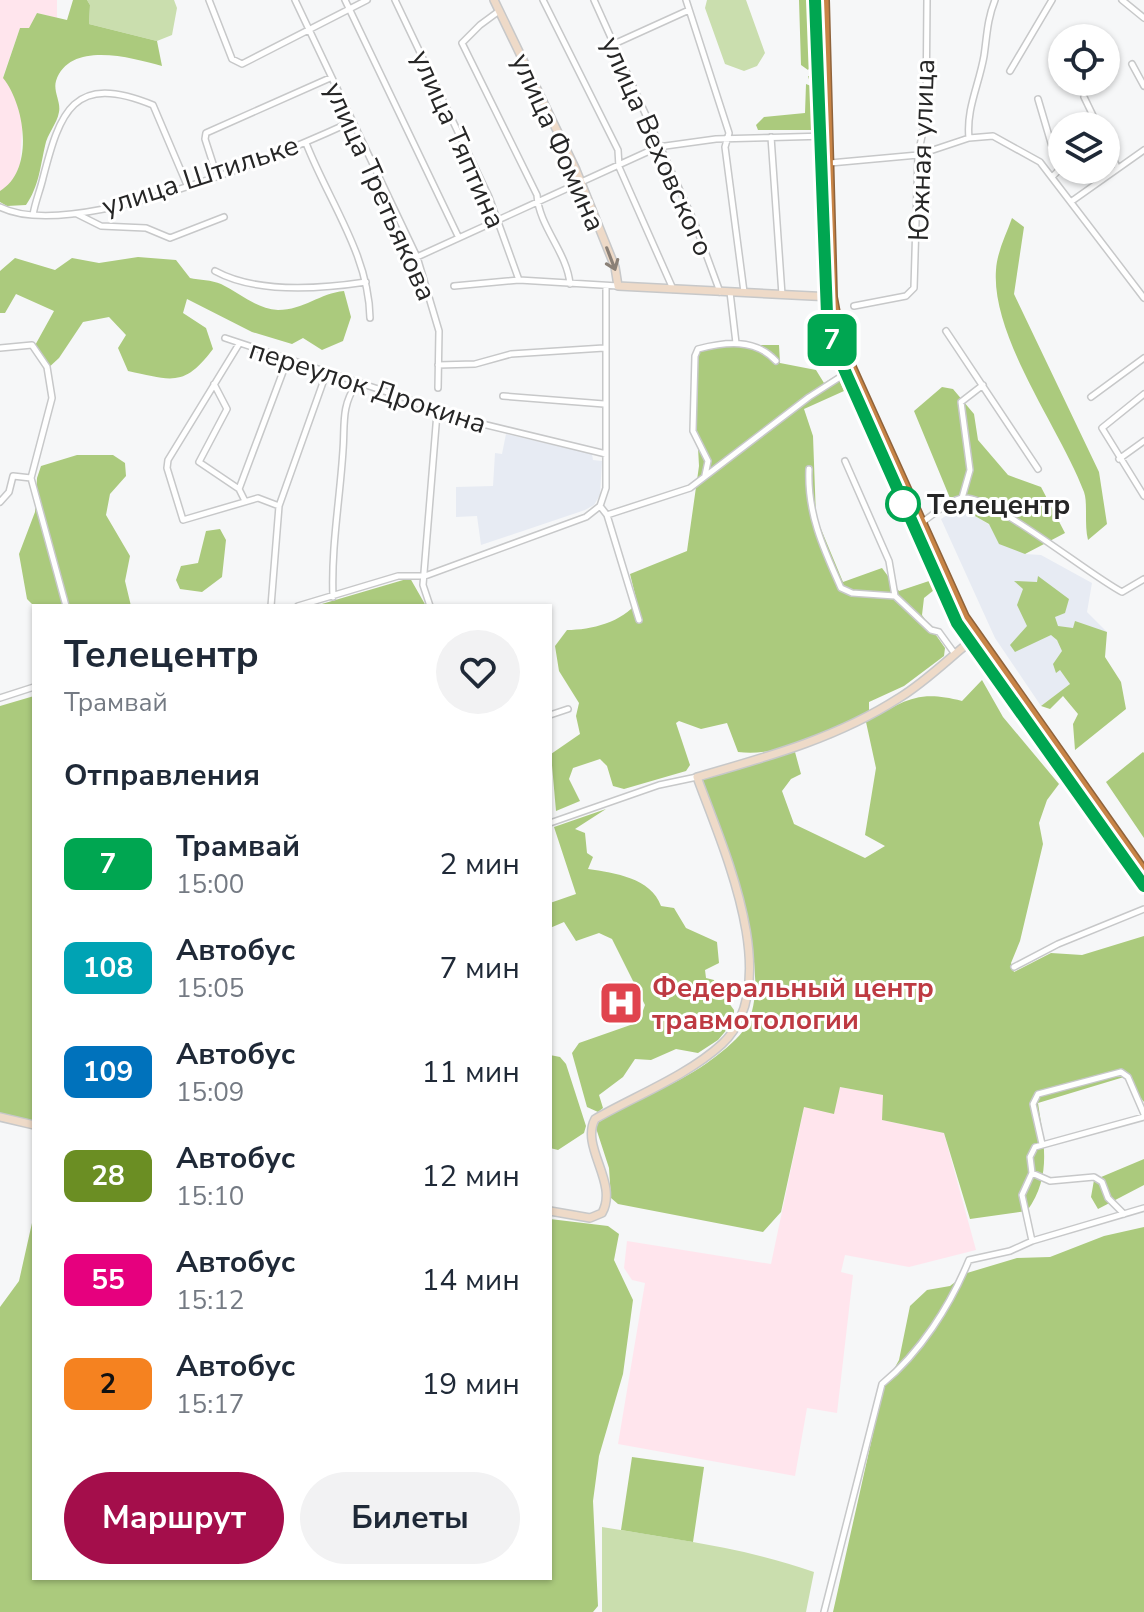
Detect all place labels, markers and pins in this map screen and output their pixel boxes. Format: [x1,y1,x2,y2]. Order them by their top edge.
place label: Телецентр [927,486,1071,524]
marker: Телецентр [886,487,920,521]
place label: Федеральный центр травмотологии [652,969,934,1039]
hospital icon: Федеральный центр травмотологии [597,979,645,1027]

